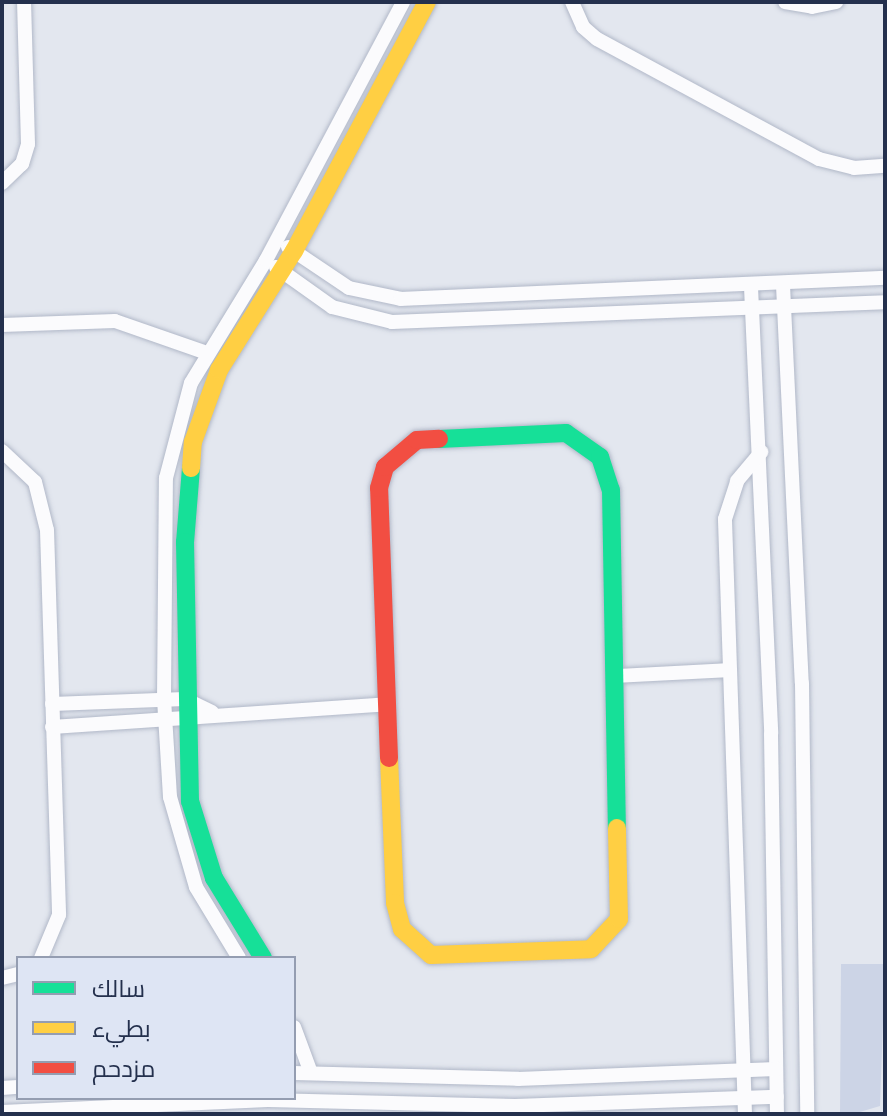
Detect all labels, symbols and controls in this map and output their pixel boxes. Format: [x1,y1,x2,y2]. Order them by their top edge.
legend [16,956,296,1100]
text: سالك [92,973,145,1002]
text: بطيء [92,1013,151,1042]
text: مزدحم [92,1053,155,1082]

